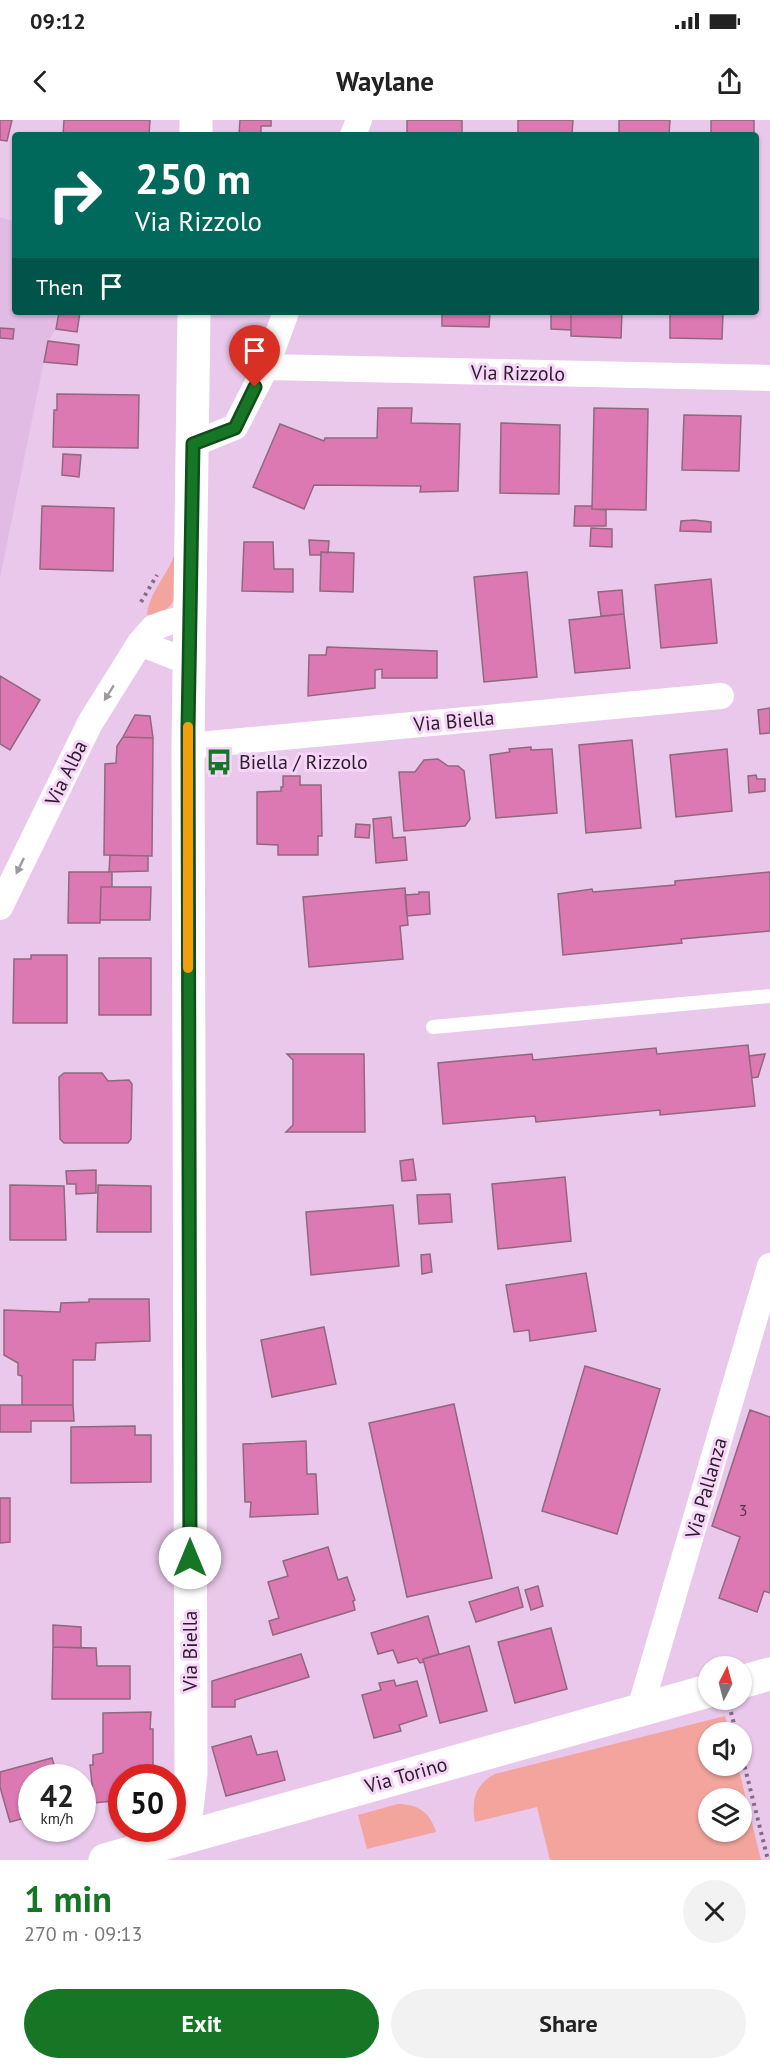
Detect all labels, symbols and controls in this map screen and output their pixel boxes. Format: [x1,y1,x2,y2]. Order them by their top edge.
text: 09:12 [30,7,86,35]
text: Waylane [336,64,434,98]
icon: back [24,65,57,98]
icon: share [713,65,746,98]
text: 250 m [135,151,251,206]
icon: right [36,156,114,234]
text: Via Rizzolo [135,204,262,238]
icon: arrive [95,270,128,303]
text: Then [36,273,83,301]
pin [229,325,280,387]
icon: arrive [238,334,271,367]
street label: Via Rizzolo [470,359,565,387]
one-way arrow [103,685,114,701]
street label: Via Biella [412,705,495,738]
street label: Via Alba [39,736,93,811]
bus stop icon: Biella / Rizzolo [204,747,234,777]
place label: Biella / Rizzolo [239,749,368,775]
one-way arrow [15,858,25,875]
street label: Via Pallanza [679,1435,733,1542]
house number: 3 [739,1500,747,1520]
position arrow [158,1526,222,1590]
street label: Via Biella [177,1611,203,1692]
north arrow [698,1656,752,1710]
map controls [698,1656,752,1842]
button: sound [698,1722,752,1776]
street label: Via Torino [361,1751,450,1799]
speed limit sign: 50 [108,1764,186,1842]
text: 42 [40,1776,74,1815]
button: layers [698,1788,752,1842]
text: km/h [41,1809,73,1828]
text: 1 min [24,1875,112,1922]
button: close [683,1880,746,1943]
text: 270 m · 09:13 [24,1921,142,1947]
button: Exit [24,1989,379,2058]
button: Share [391,1989,746,2058]

